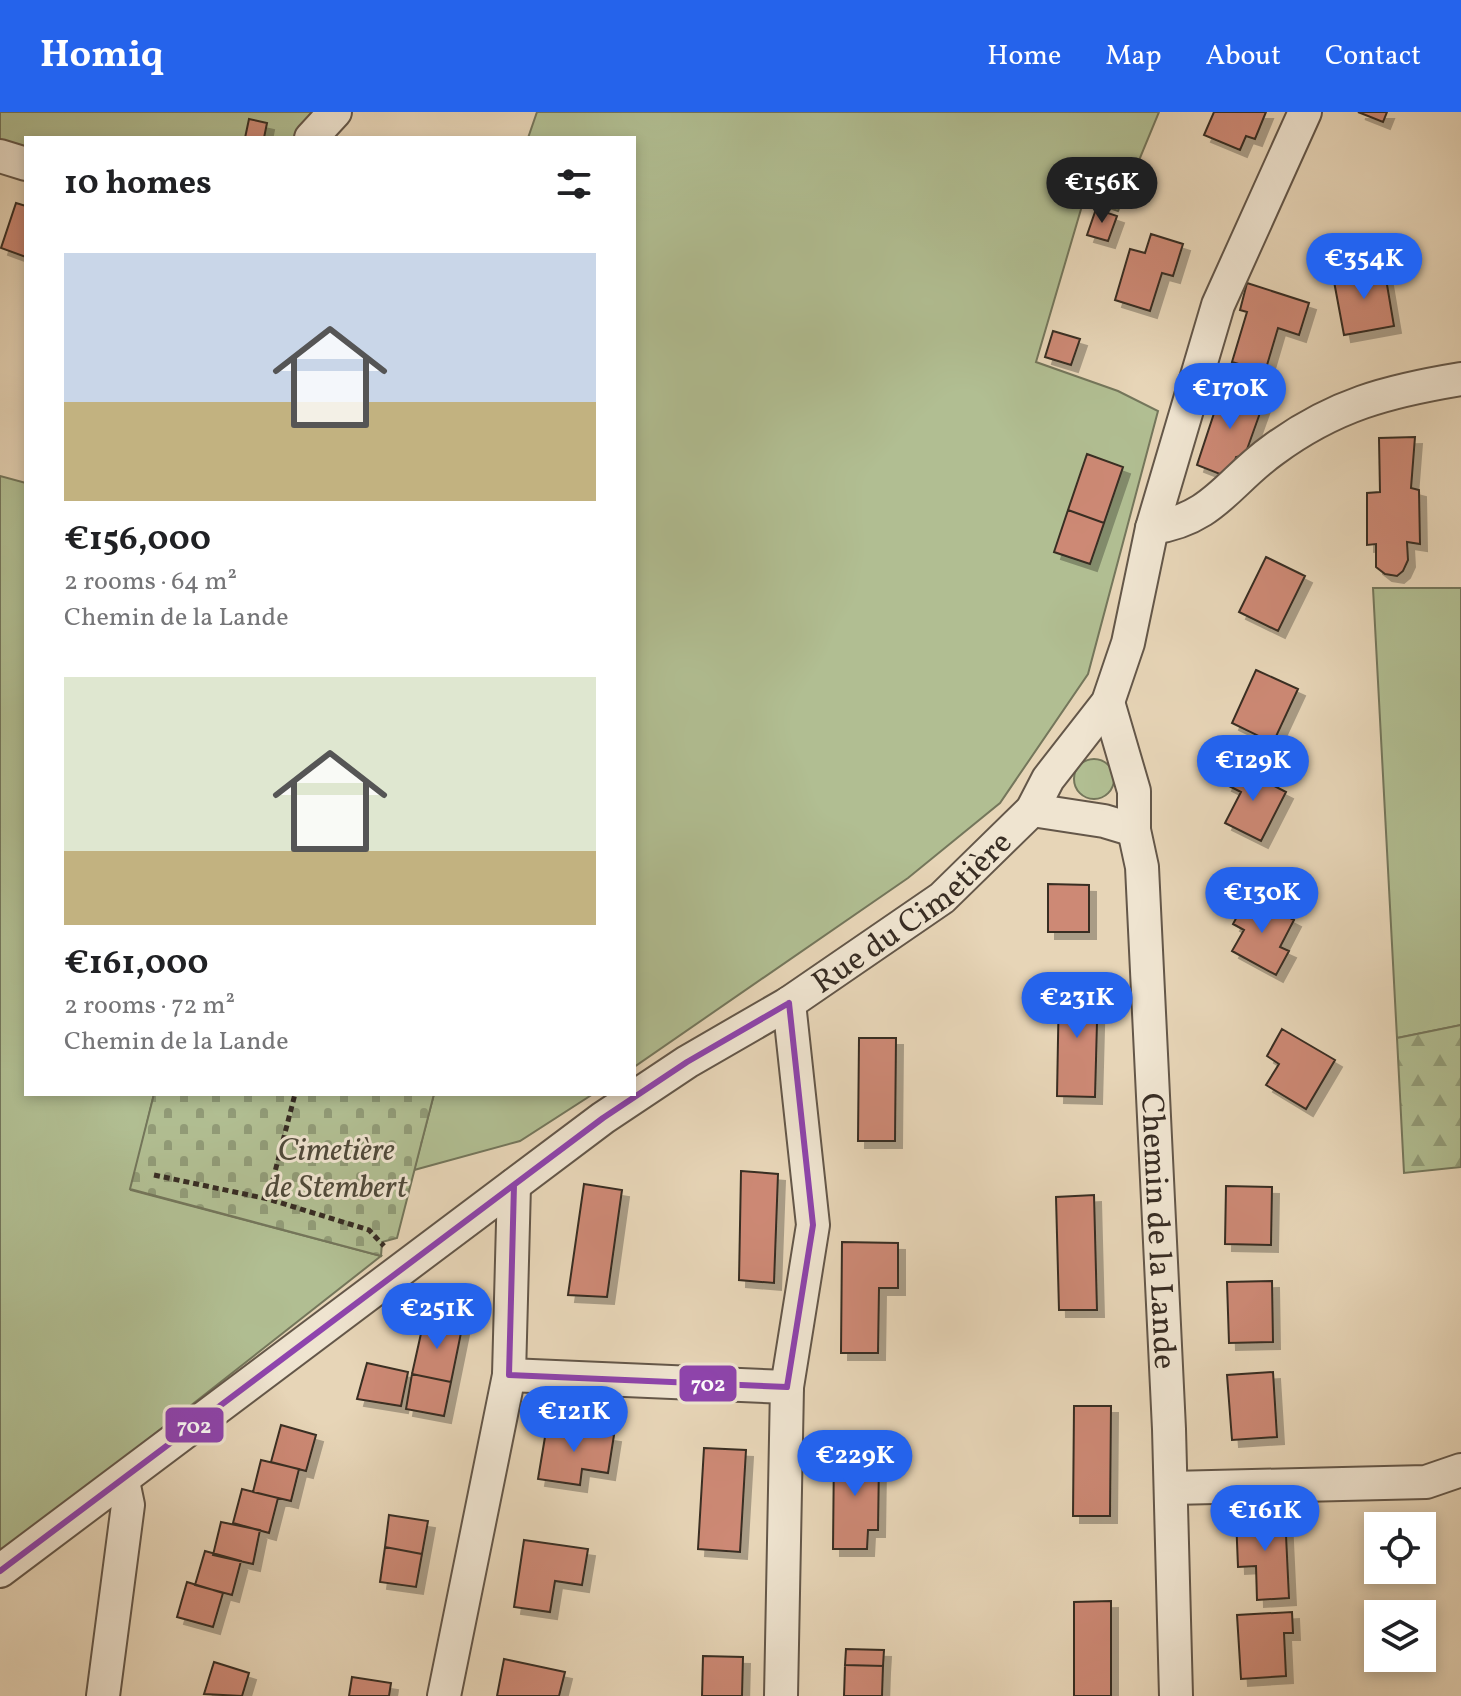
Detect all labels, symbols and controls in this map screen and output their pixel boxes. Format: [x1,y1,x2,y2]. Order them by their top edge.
text: Homiq [40,30,163,83]
text: Home [987,37,1061,76]
text: Map [1105,37,1161,76]
text: About [1205,37,1281,76]
text: Contact [1325,37,1421,76]
pin: €156K [1046,157,1158,225]
text: 10 homes [64,161,212,208]
icon: filters [552,162,596,206]
text: €156K [1064,165,1140,201]
pin: €354K [1308,233,1420,301]
text: €354K [1324,241,1404,277]
icon: home [258,305,402,449]
pin: €170K [1174,363,1286,431]
text: €170K [1192,371,1268,407]
text: €156,000 [64,517,211,564]
text: 2 rooms · 64 m² [64,564,237,600]
text: Chemin de la Lande [64,600,288,636]
icon: home [258,729,402,873]
pin: €129K [1197,735,1309,803]
text: €129K [1215,743,1291,779]
street label: Rue du Cimetière [804,822,1023,1006]
pin: €130K [1206,867,1318,935]
text: €130K [1223,875,1301,911]
text: €161,000 [64,941,208,988]
pin: €231K [1021,972,1133,1040]
text: €231K [1040,980,1114,1016]
text: 2 rooms · 72 m² [64,988,235,1024]
text: Chemin de la Lande [64,1024,288,1060]
street label: Chemin de la Lande [1128,1092,1185,1370]
park label: Cimetière de Stembert [265,1130,408,1211]
pin: €251K [381,1283,493,1351]
text: €251K [400,1291,474,1327]
line badge: 702 [678,1364,738,1403]
text: 702 [691,1370,725,1401]
pin: €121K [518,1386,630,1454]
text: €121K [538,1394,610,1430]
line badge: 702 [164,1406,225,1444]
text: 702 [177,1412,211,1443]
pin: €229K [799,1430,911,1498]
text: €229K [815,1438,895,1474]
pin: €161K [1209,1485,1321,1553]
text: €161K [1228,1493,1302,1529]
map controls [1364,1512,1436,1672]
button: locate [1364,1512,1436,1584]
button: layers [1364,1600,1436,1672]

